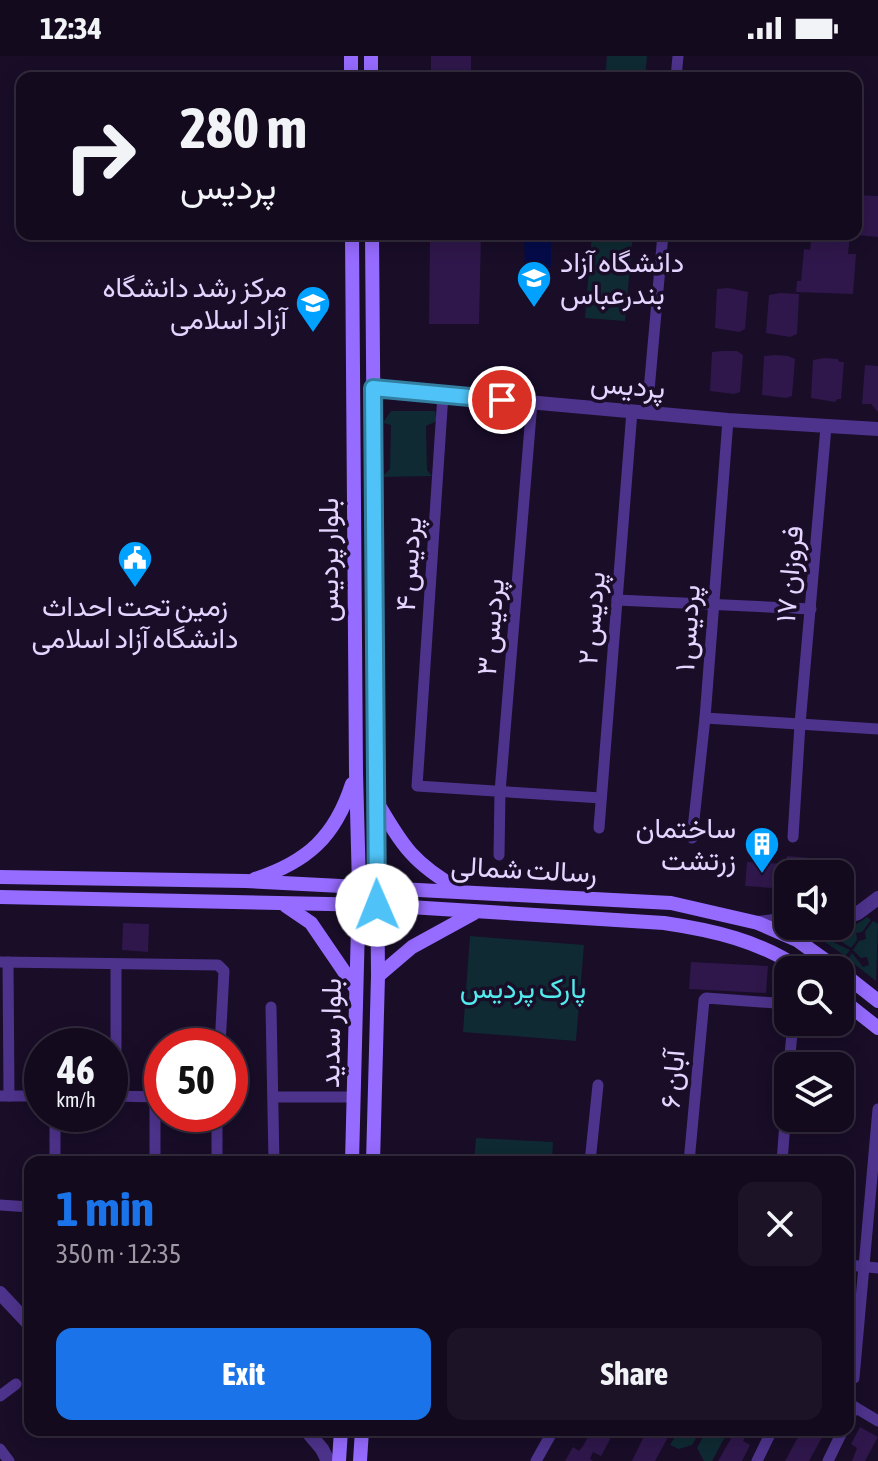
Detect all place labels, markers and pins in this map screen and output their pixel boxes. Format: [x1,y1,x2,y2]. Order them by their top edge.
place label: دانشگاه آزاد بندرعباس [560,246,684,312]
school or university icon: دانشگاه آزاد بندرعباس [515,259,553,309]
place label: مرکز رشد دانشگاه آزاد اسلامی [102,271,289,337]
school or university icon: مرکز رشد دانشگاه آزاد اسلامی [294,284,332,334]
pin [468,366,536,434]
public building icon: زمین تحت احداث دانشگاه آزاد اسلامی [116,539,154,589]
place label: زمین تحت احداث دانشگاه آزاد اسلامی [31,590,239,656]
place label: ساختمان زرتشت [635,812,736,878]
building icon: ساختمان زرتشت [743,825,781,875]

